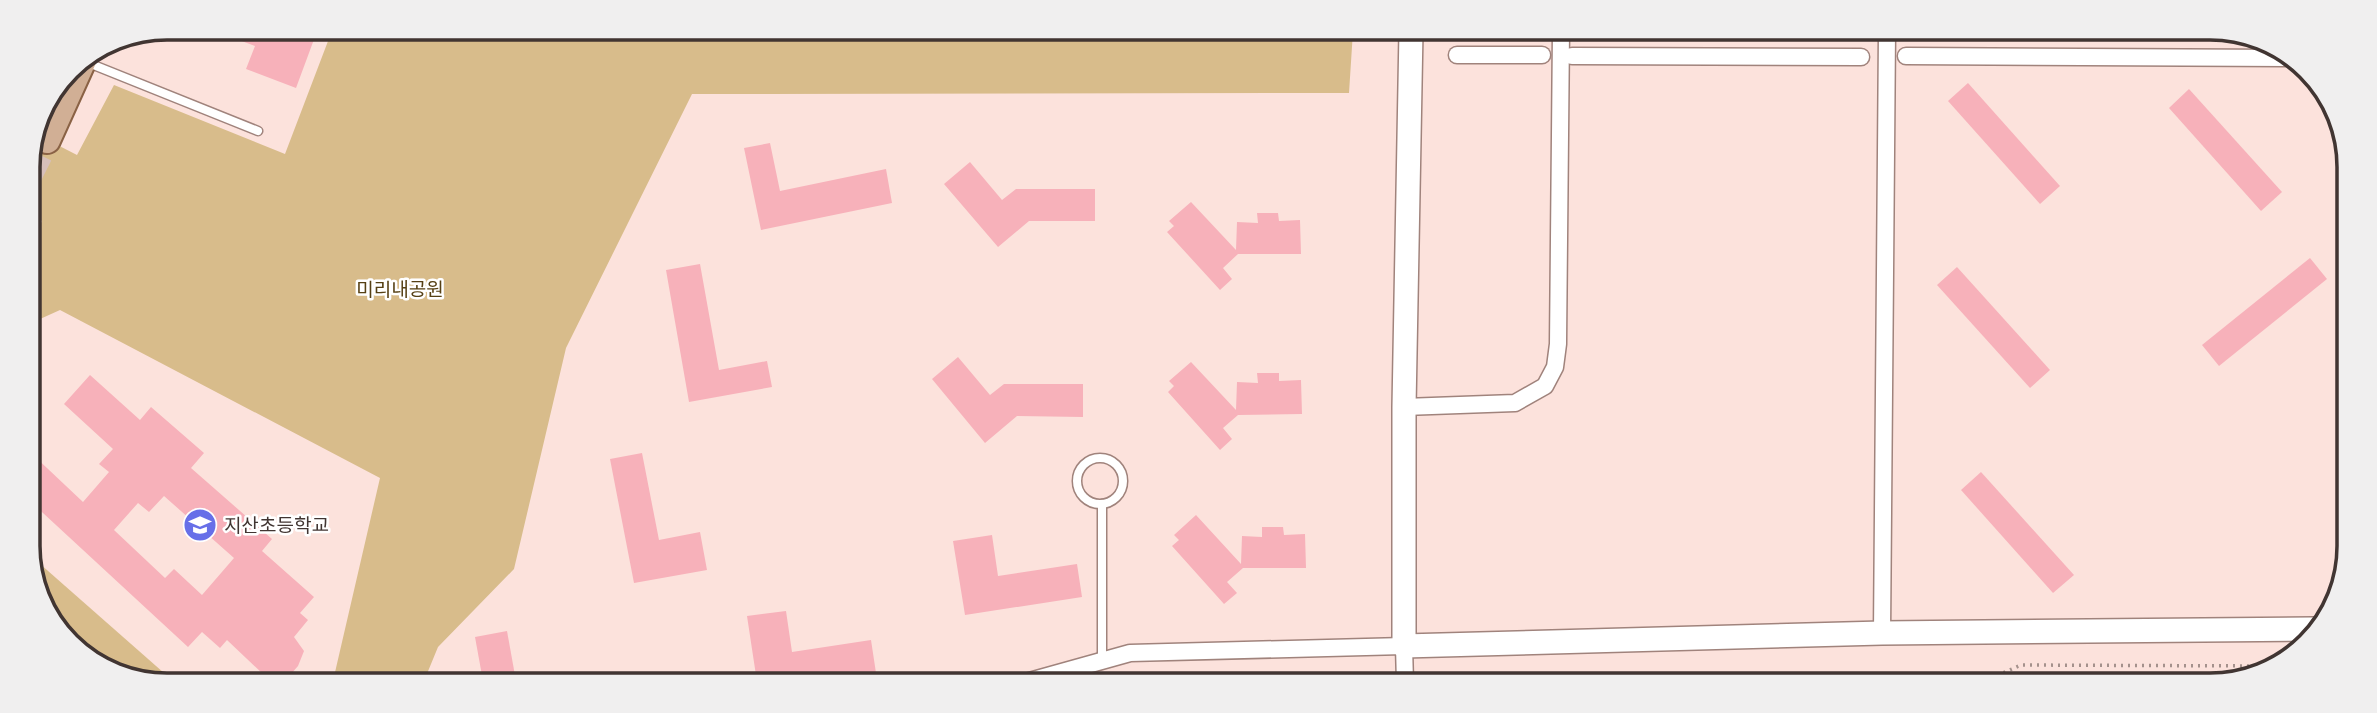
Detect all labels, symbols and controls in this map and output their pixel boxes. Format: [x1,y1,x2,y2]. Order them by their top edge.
park label: 미리내공원 [356,277,444,301]
school or university icon: 지산초등학교 [181,506,219,544]
place label: 지산초등학교 [224,513,329,537]

